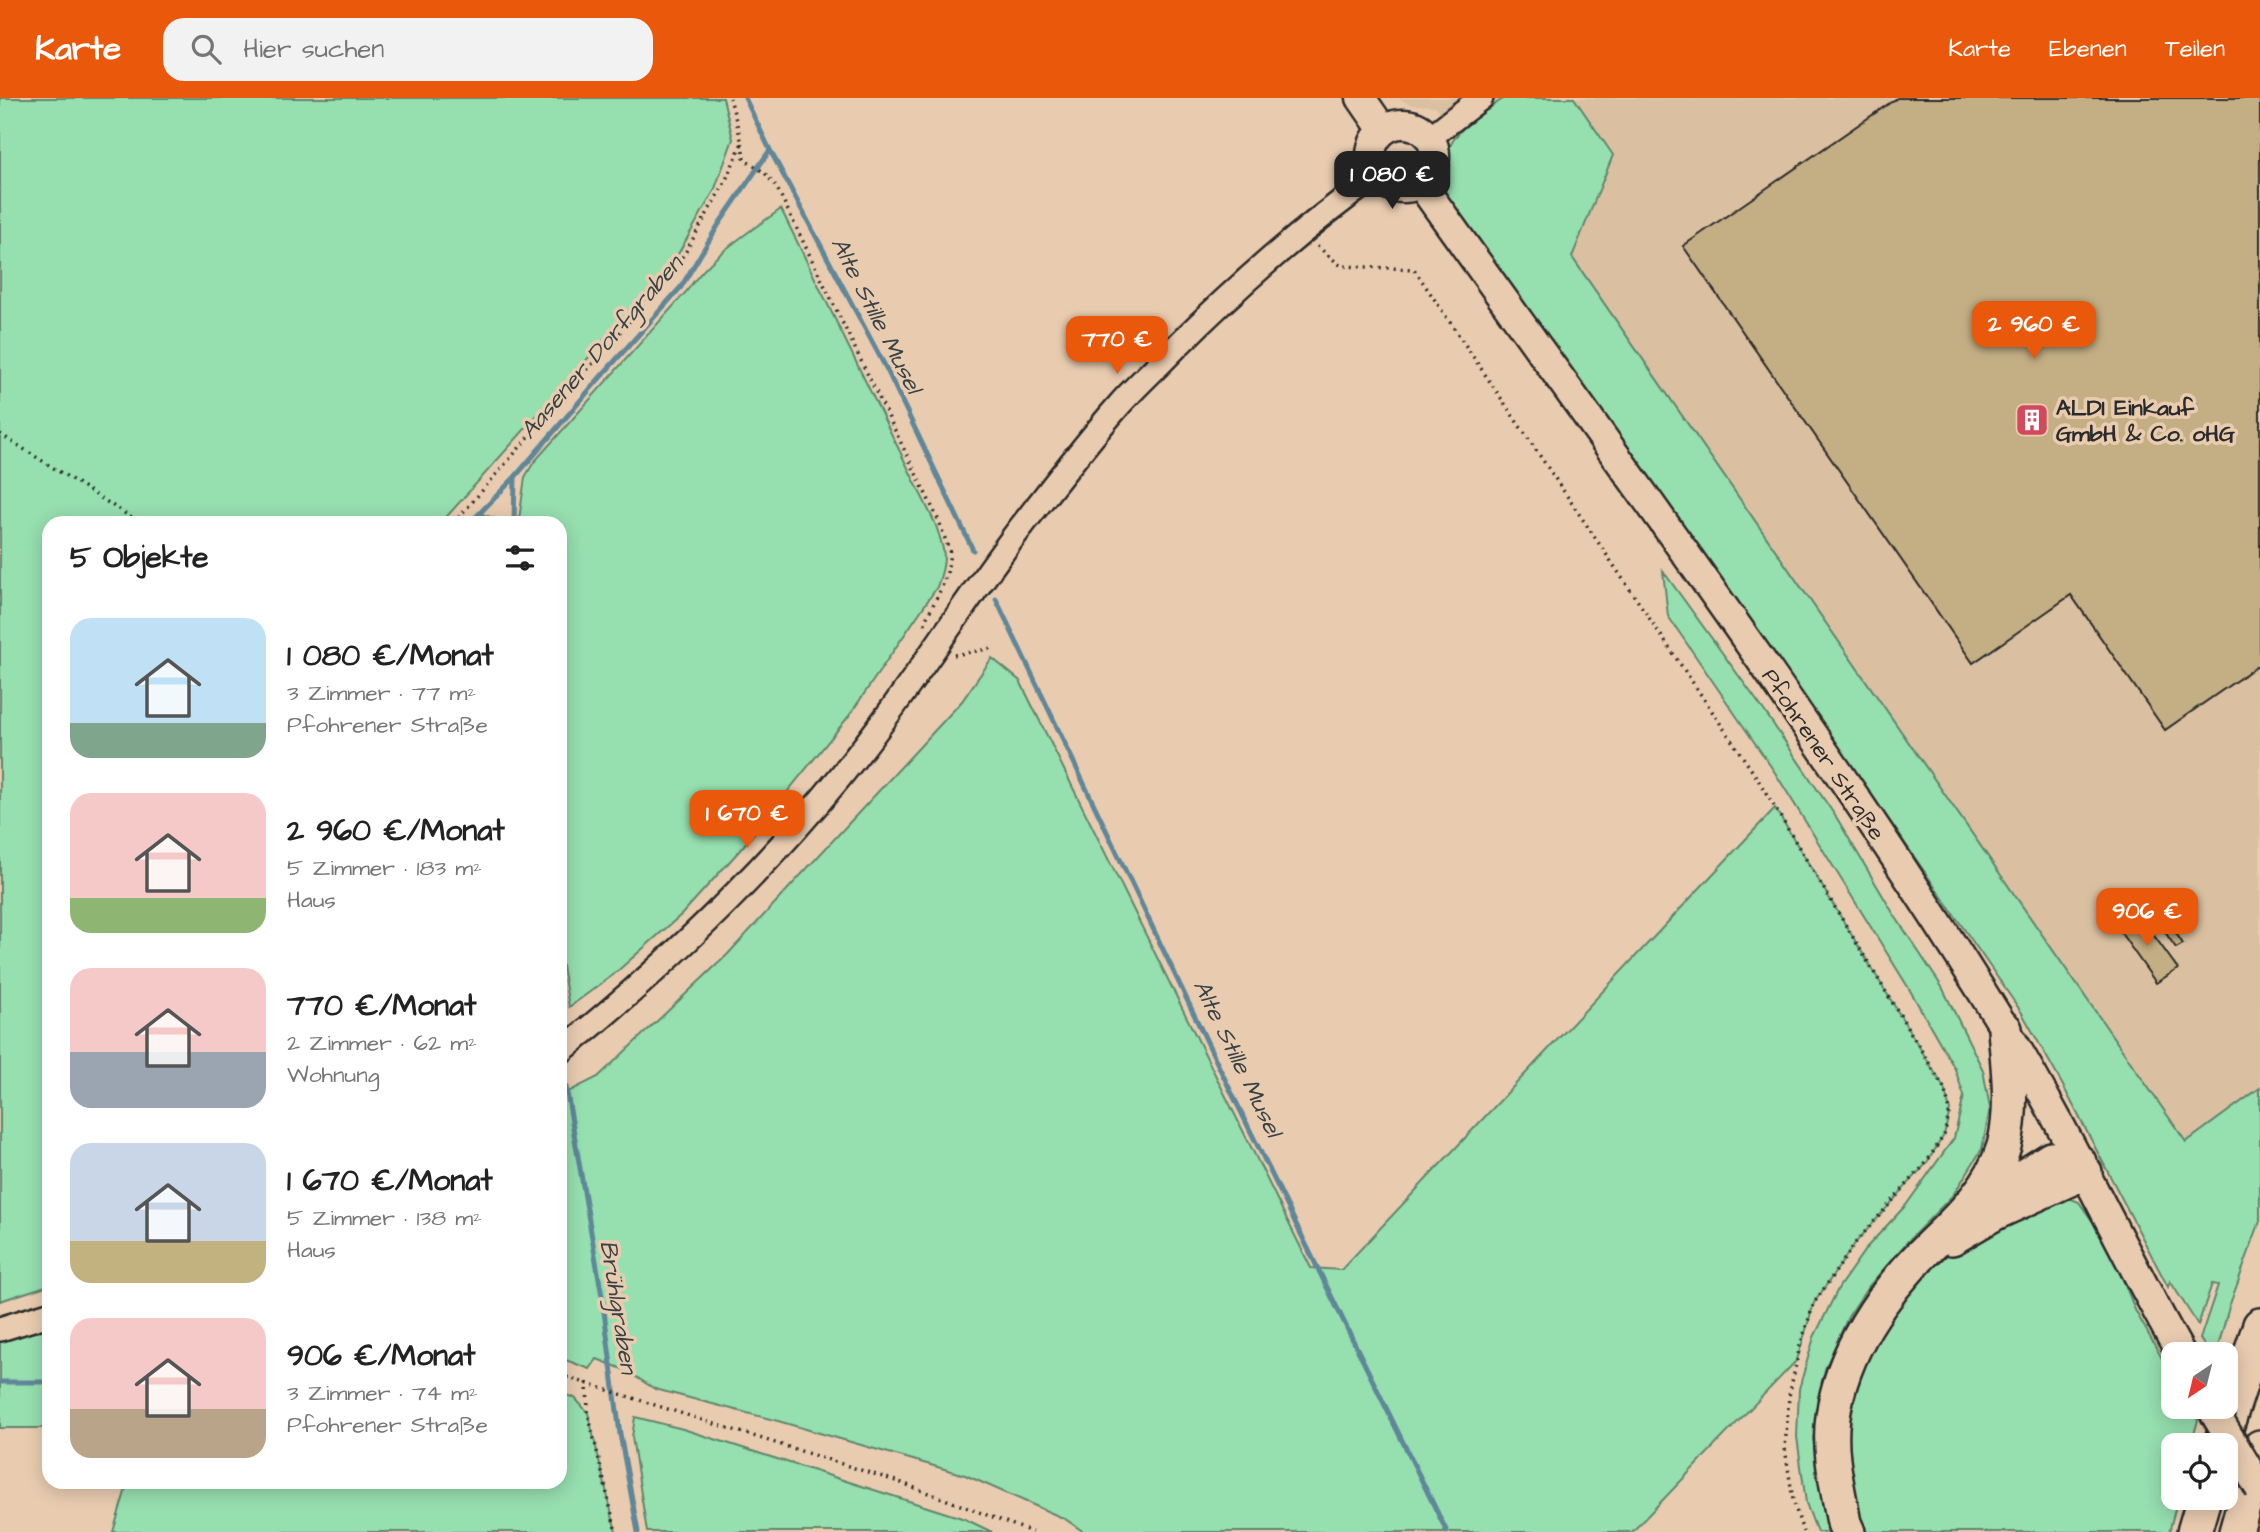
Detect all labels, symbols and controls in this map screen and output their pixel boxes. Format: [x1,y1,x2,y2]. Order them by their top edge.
search box [163,18,653,81]
text: Karte [35,26,121,72]
icon: search [187,30,225,68]
text: Hier suchen [243,31,384,67]
text: Karte [1948,32,2011,66]
text: Ebenen [2049,32,2127,66]
text: Teilen [2165,32,2225,66]
pin: 1 080 € [1327,152,1457,211]
text: 1 080 € [1350,158,1434,190]
water label: Alte Stille Musel [822,231,932,402]
water label: Aasener Dorfgraben [512,247,693,448]
pin: 2 960 € [1969,302,2099,361]
text: 2 960 € [1988,308,2080,340]
pin: 770 € [1068,316,1166,376]
text: 770 € [1082,323,1152,355]
place label: ALDI Einkauf GmbH & Co. oHG [2056,392,2235,450]
building icon: ALDI Einkauf GmbH & Co. oHG [2013,401,2051,439]
text: 5 Objekte [70,537,209,579]
icon: filters [501,539,539,577]
text: 1 080 €/Monat [287,635,494,677]
icon: home [126,646,210,730]
street label: Pfohrener Straße [1754,662,1893,847]
text: 3 Zimmer · 77 m² [287,677,476,709]
text: Pfohrener Straße [287,709,488,741]
pin: 1 670 € [682,790,812,850]
text: 1 670 € [706,797,788,829]
text: 2 960 €/Monat [287,810,505,852]
icon: home [126,821,210,905]
text: 5 Zimmer · 183 m² [287,852,482,884]
text: Haus [287,884,336,916]
pin: 906 € [2098,888,2196,948]
text: 906 € [2112,895,2182,927]
water label: Alte Stille Musel [1184,974,1291,1146]
text: 770 €/Monat [287,985,476,1027]
icon: home [126,996,210,1080]
text: 2 Zimmer · 62 m² [287,1027,477,1059]
text: Wohnung [287,1059,380,1091]
text: 1 670 €/Monat [287,1160,493,1202]
icon: home [126,1171,210,1255]
text: 5 Zimmer · 138 m² [287,1202,482,1234]
text: Haus [287,1234,336,1266]
water label: Brühlgraben [590,1238,646,1378]
text: 906 €/Monat [287,1335,475,1377]
north arrow [2161,1342,2238,1419]
map controls [2161,1342,2238,1510]
icon: home [126,1346,210,1430]
text: 3 Zimmer · 74 m² [287,1377,478,1409]
text: Pfohrener Straße [287,1409,488,1441]
button: locate [2161,1433,2238,1510]

